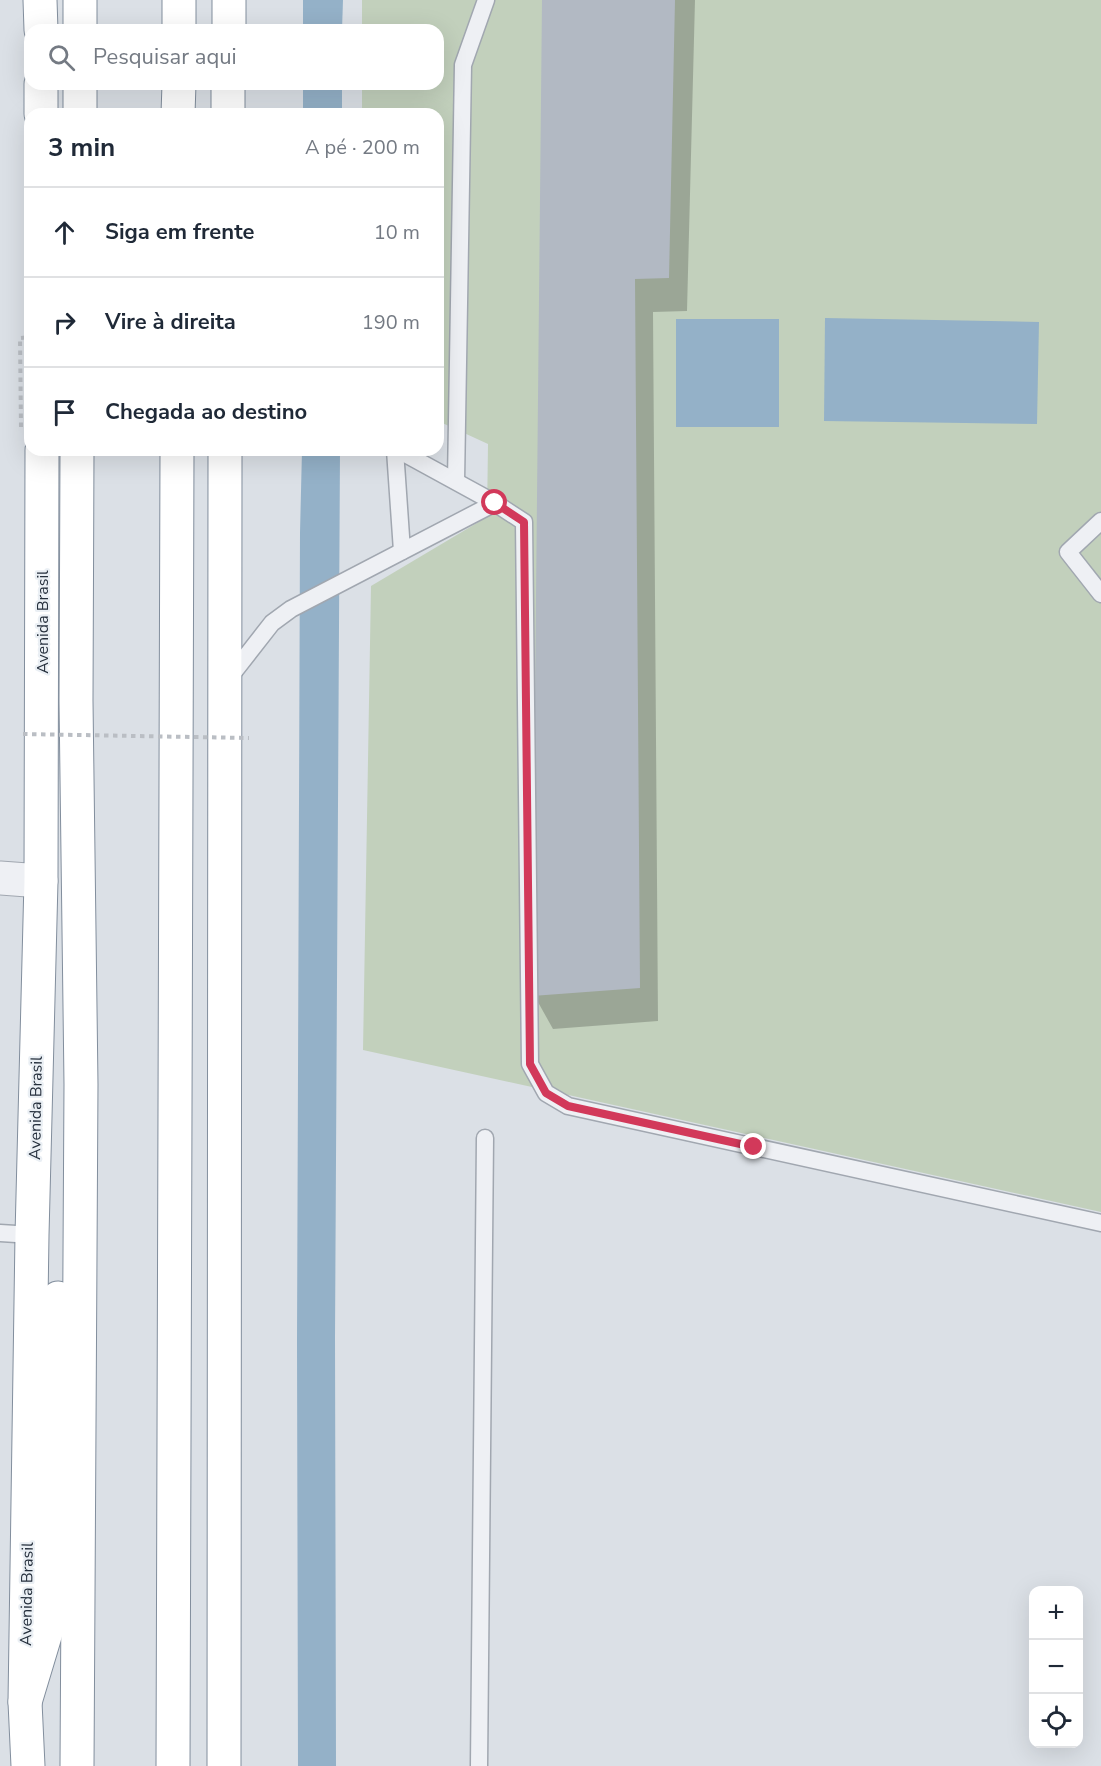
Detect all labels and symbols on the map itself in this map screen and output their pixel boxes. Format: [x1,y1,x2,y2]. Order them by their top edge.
route start [481,489,507,515]
street label: Avenida Brasil [32,570,54,674]
street label: Avenida Brasil [24,1056,48,1160]
route end [740,1133,766,1159]
street label: Avenida Brasil [15,1542,39,1646]

